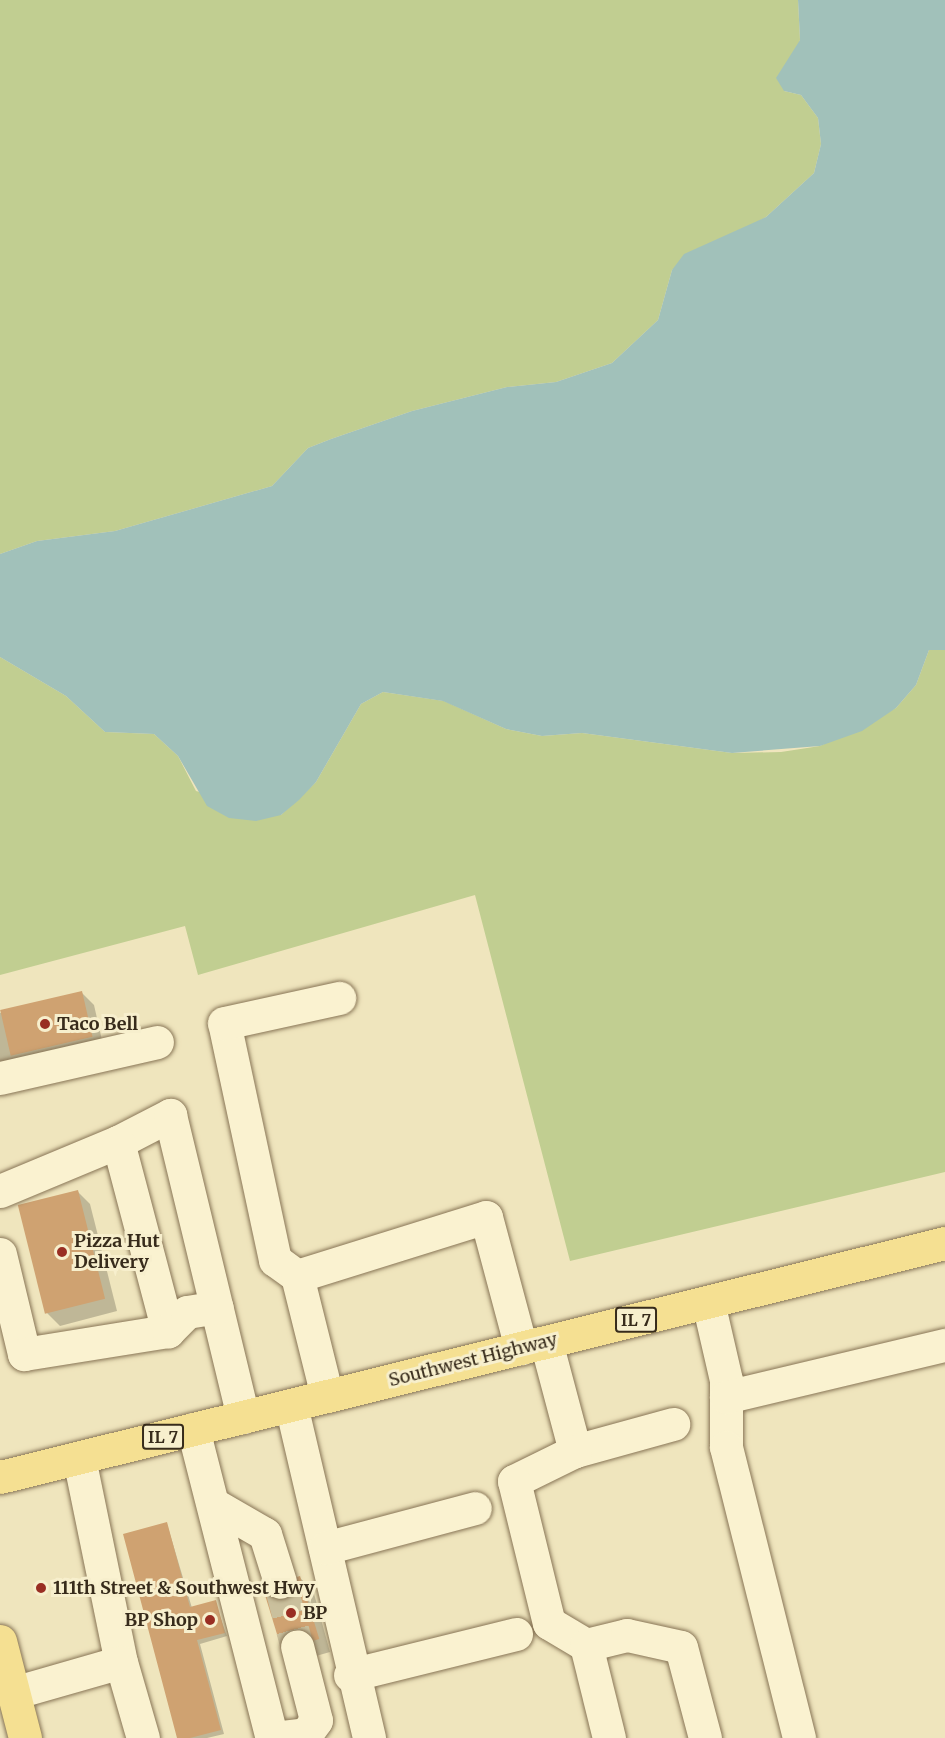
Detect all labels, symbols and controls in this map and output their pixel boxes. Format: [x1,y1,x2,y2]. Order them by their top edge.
place label: Taco Bell [57,1013,138,1035]
marker: Taco Bell [38,1017,52,1031]
place label: Pizza Hut Delivery [74,1231,160,1274]
marker: Pizza Hut Delivery [55,1245,69,1259]
road number: IL 7 [615,1307,657,1333]
street label: Southwest Highway [387,1329,559,1391]
road number: IL 7 [142,1424,184,1450]
place label: 111th Street & Southwest Hwy [53,1577,315,1599]
marker: 111th Street & Southwest Hwy [34,1581,48,1595]
place label: BP [303,1602,327,1624]
marker: BP [284,1606,298,1620]
place label: BP Shop [125,1609,198,1631]
marker: BP Shop [203,1613,217,1627]

